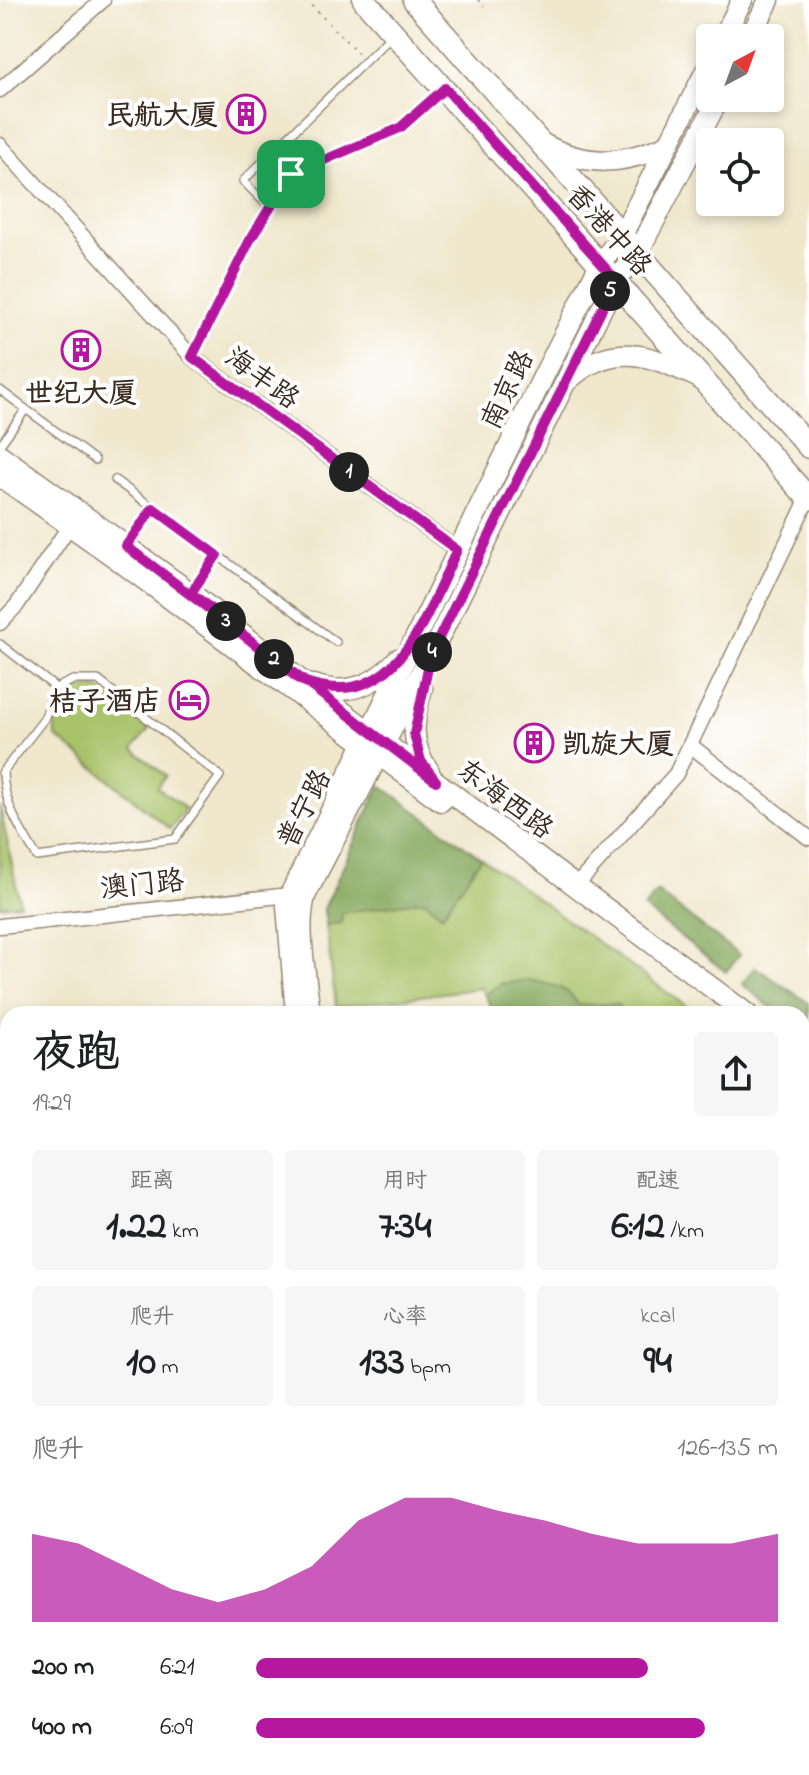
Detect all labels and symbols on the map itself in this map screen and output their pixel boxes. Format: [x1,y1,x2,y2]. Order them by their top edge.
north arrow [696,24,784,112]
building icon: 民航大厦 [225,93,267,135]
place label: 民航大厦 [106,97,218,138]
pin [257,140,325,208]
street label: 香港中路 [555,176,660,287]
pin: 5 [590,271,630,311]
building icon: 世纪大厦 [60,329,102,371]
street label: 海丰路 [215,339,307,421]
street label: 南京路 [472,344,546,437]
place label: 世纪大厦 [25,375,137,416]
pin: 1 [329,452,369,492]
pin: 3 [206,601,246,641]
pin: 4 [412,632,452,672]
pin: 2 [254,639,294,679]
hotel icon: 桔子酒店 [168,679,210,721]
place label: 桔子酒店 [49,683,161,724]
building icon: 凯旋大厦 [513,722,555,764]
place label: 凯旋大厦 [562,726,674,767]
street label: 东海西路 [447,751,561,851]
street label: 普宁路 [269,763,343,856]
street label: 澳门路 [98,862,186,911]

